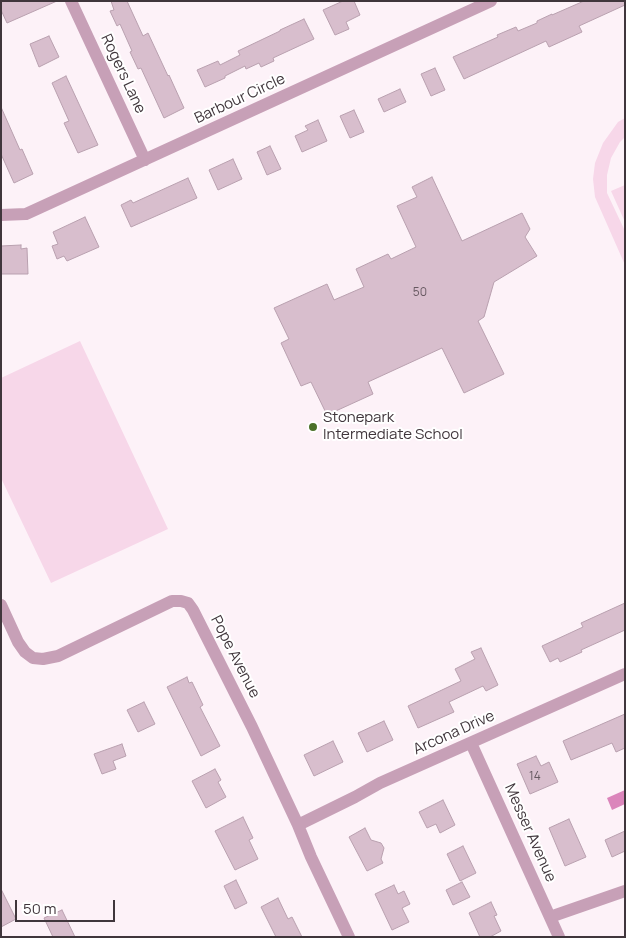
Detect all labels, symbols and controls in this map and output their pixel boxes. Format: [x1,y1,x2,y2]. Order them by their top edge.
street label: Rogers Lane [97,31,149,117]
street label: Barbour Circle [192,70,288,128]
house number: 50 [413,286,427,300]
place label: Stonepark Intermediate School [323,409,463,444]
marker: Stonepark Intermediate School [307,421,319,433]
street label: Pope Avenue [207,613,263,701]
street label: Arcona Drive [411,707,497,759]
house number: 14 [529,770,541,784]
street label: Messer Avenue [500,781,560,885]
scale bar [18,890,118,922]
text: 50 m [23,898,57,919]

